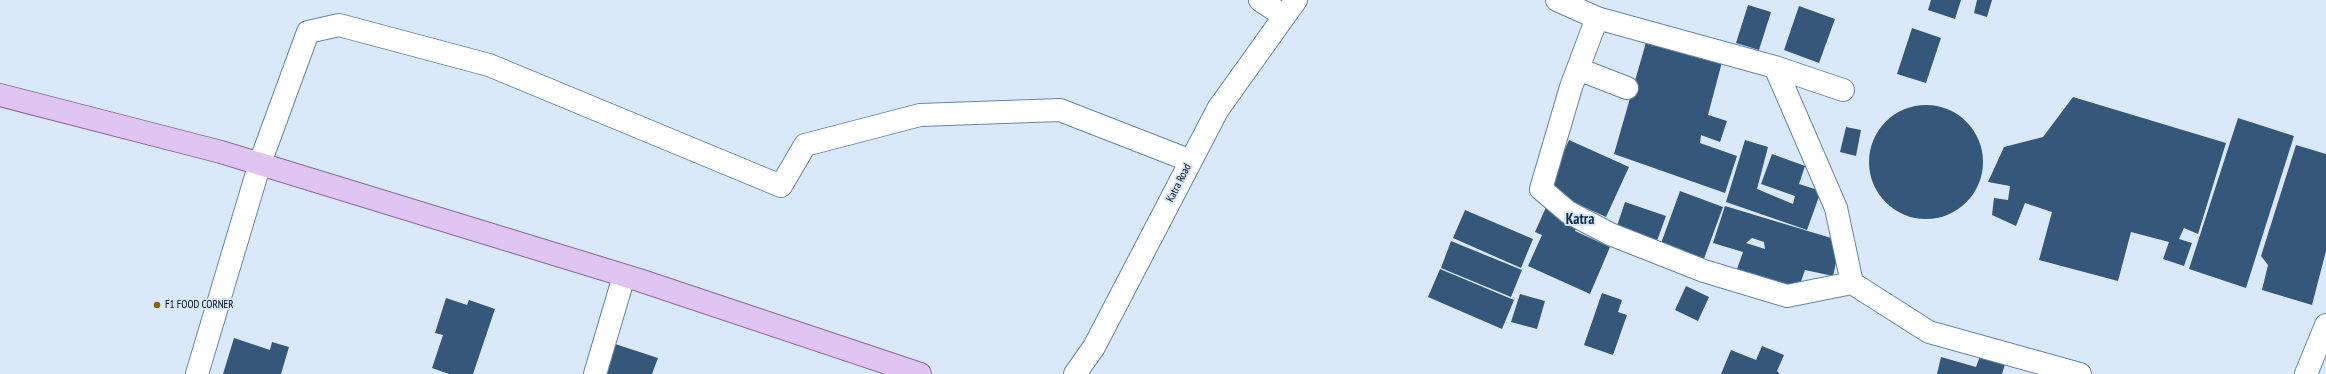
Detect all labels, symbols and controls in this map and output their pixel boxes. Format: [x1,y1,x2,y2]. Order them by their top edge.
street label: Katra Road [1164,162,1194,204]
district label: Katra [1566,211,1594,229]
place label: F1 FOOD CORNER [165,298,234,312]
marker: F1 FOOD CORNER [152,300,162,310]

